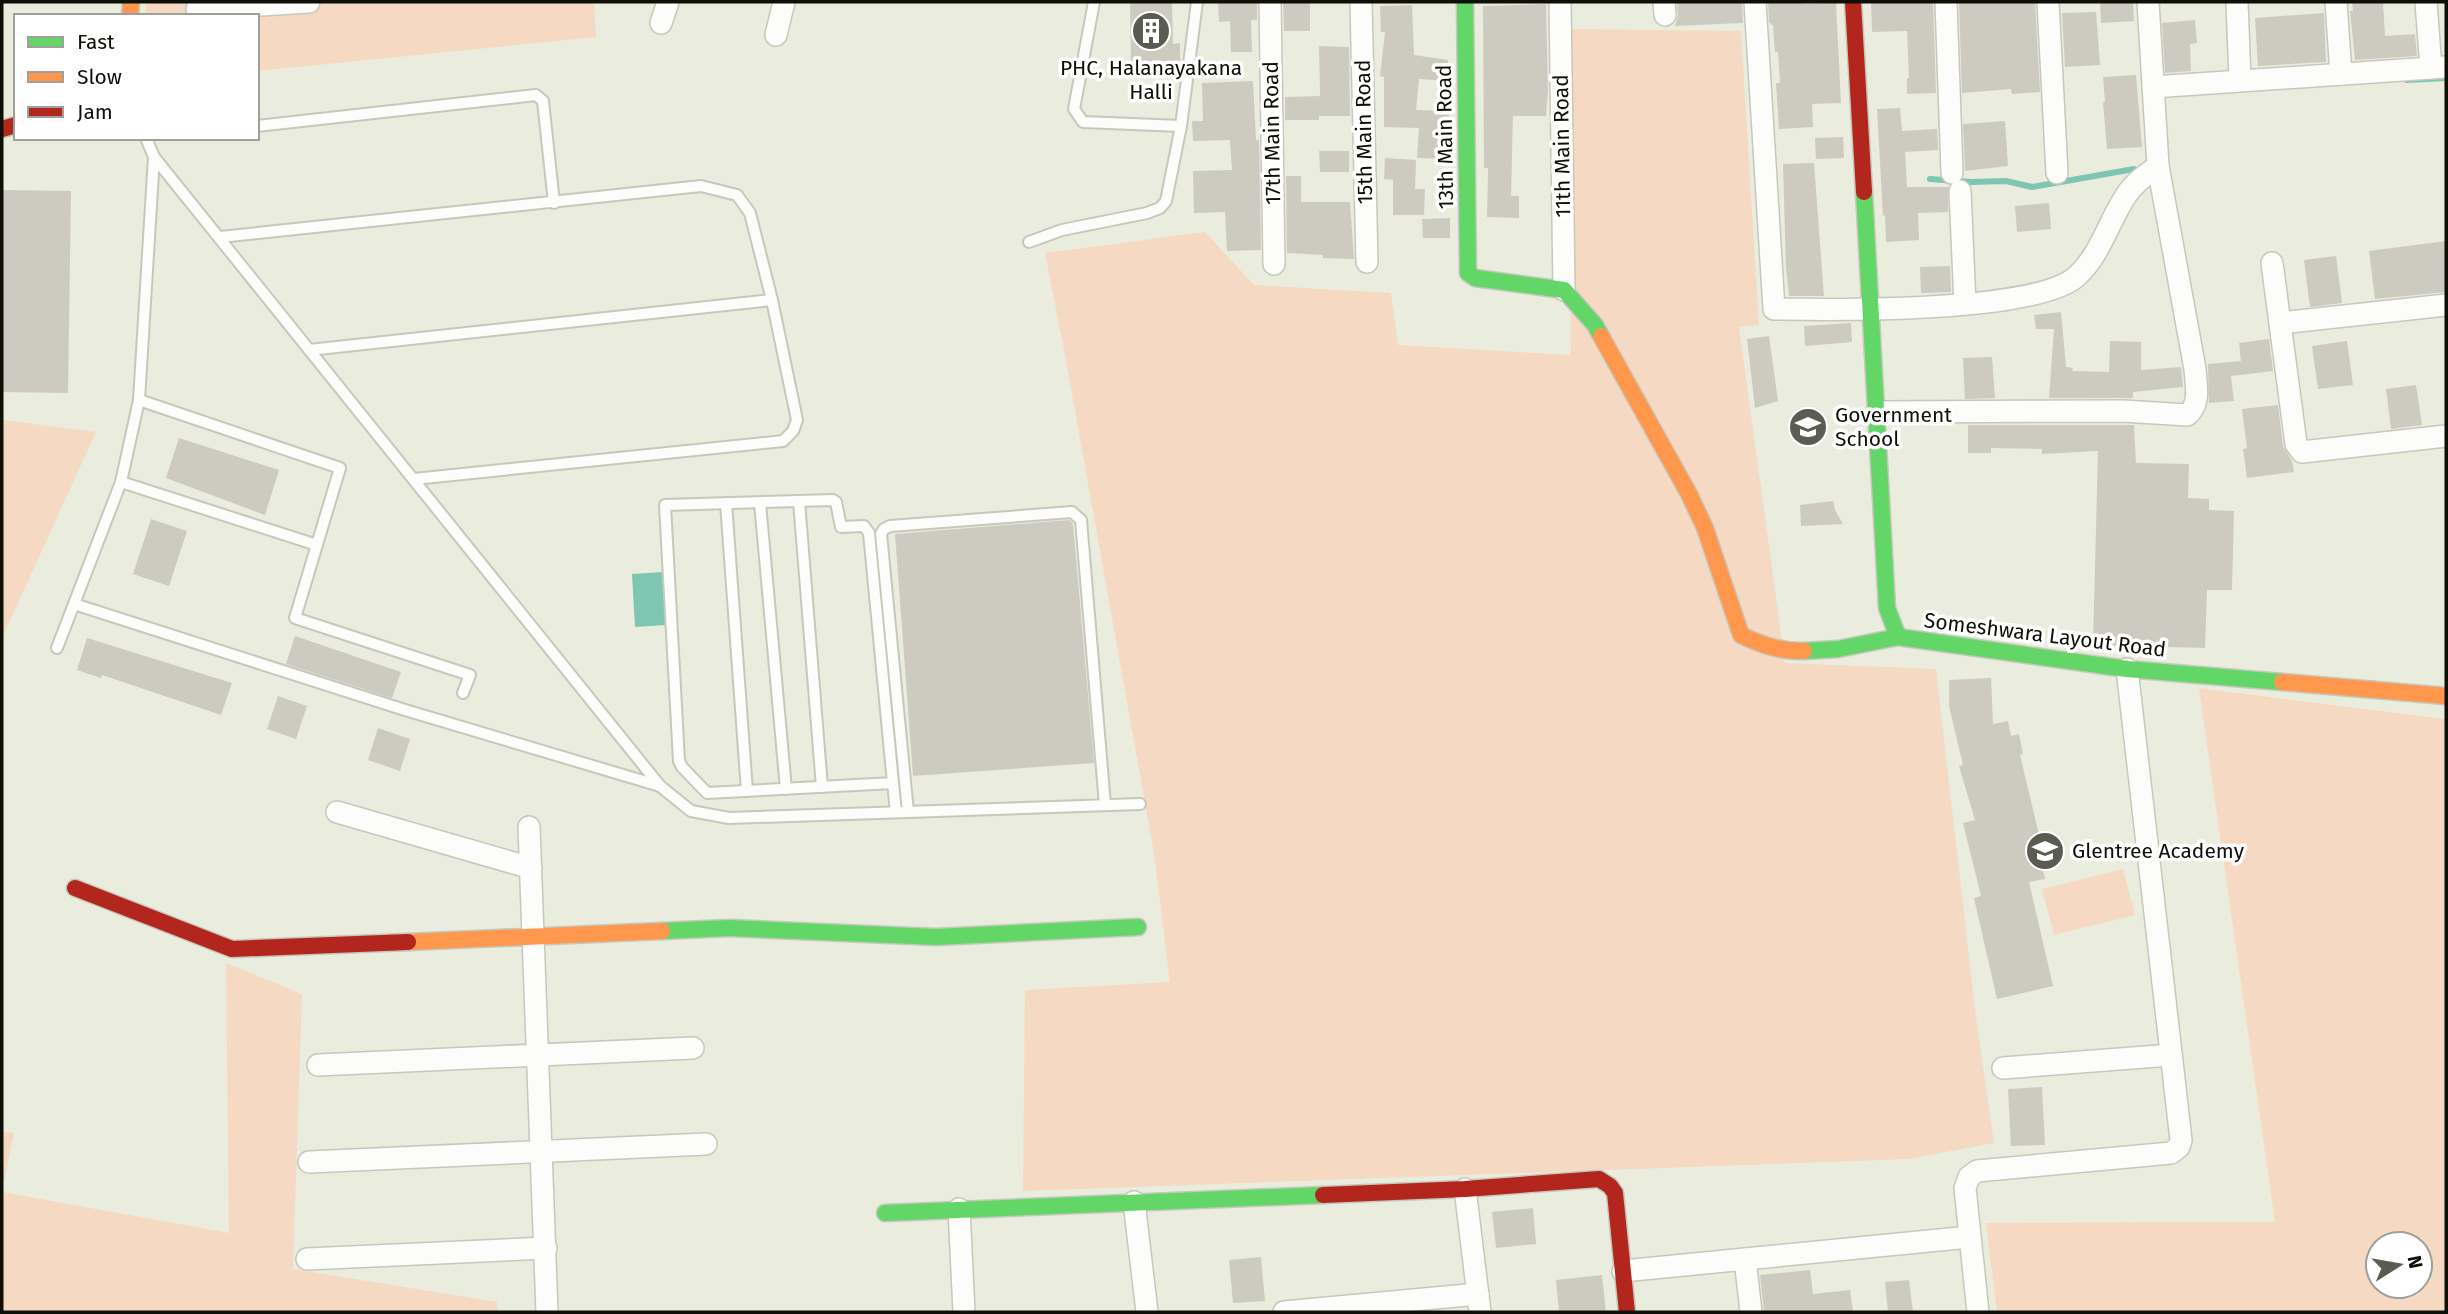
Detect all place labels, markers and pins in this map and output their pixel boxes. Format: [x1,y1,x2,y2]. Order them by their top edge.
building icon: PHC, Halanayakana Halli [1130,10,1172,52]
place label: PHC, Halanayakana Halli [1060,55,1242,105]
place label: Government School [1835,402,1952,452]
school or university icon: Government School [1787,406,1829,448]
school or university icon: Glentree Academy [2024,830,2066,872]
place label: Glentree Academy [2072,838,2245,864]

